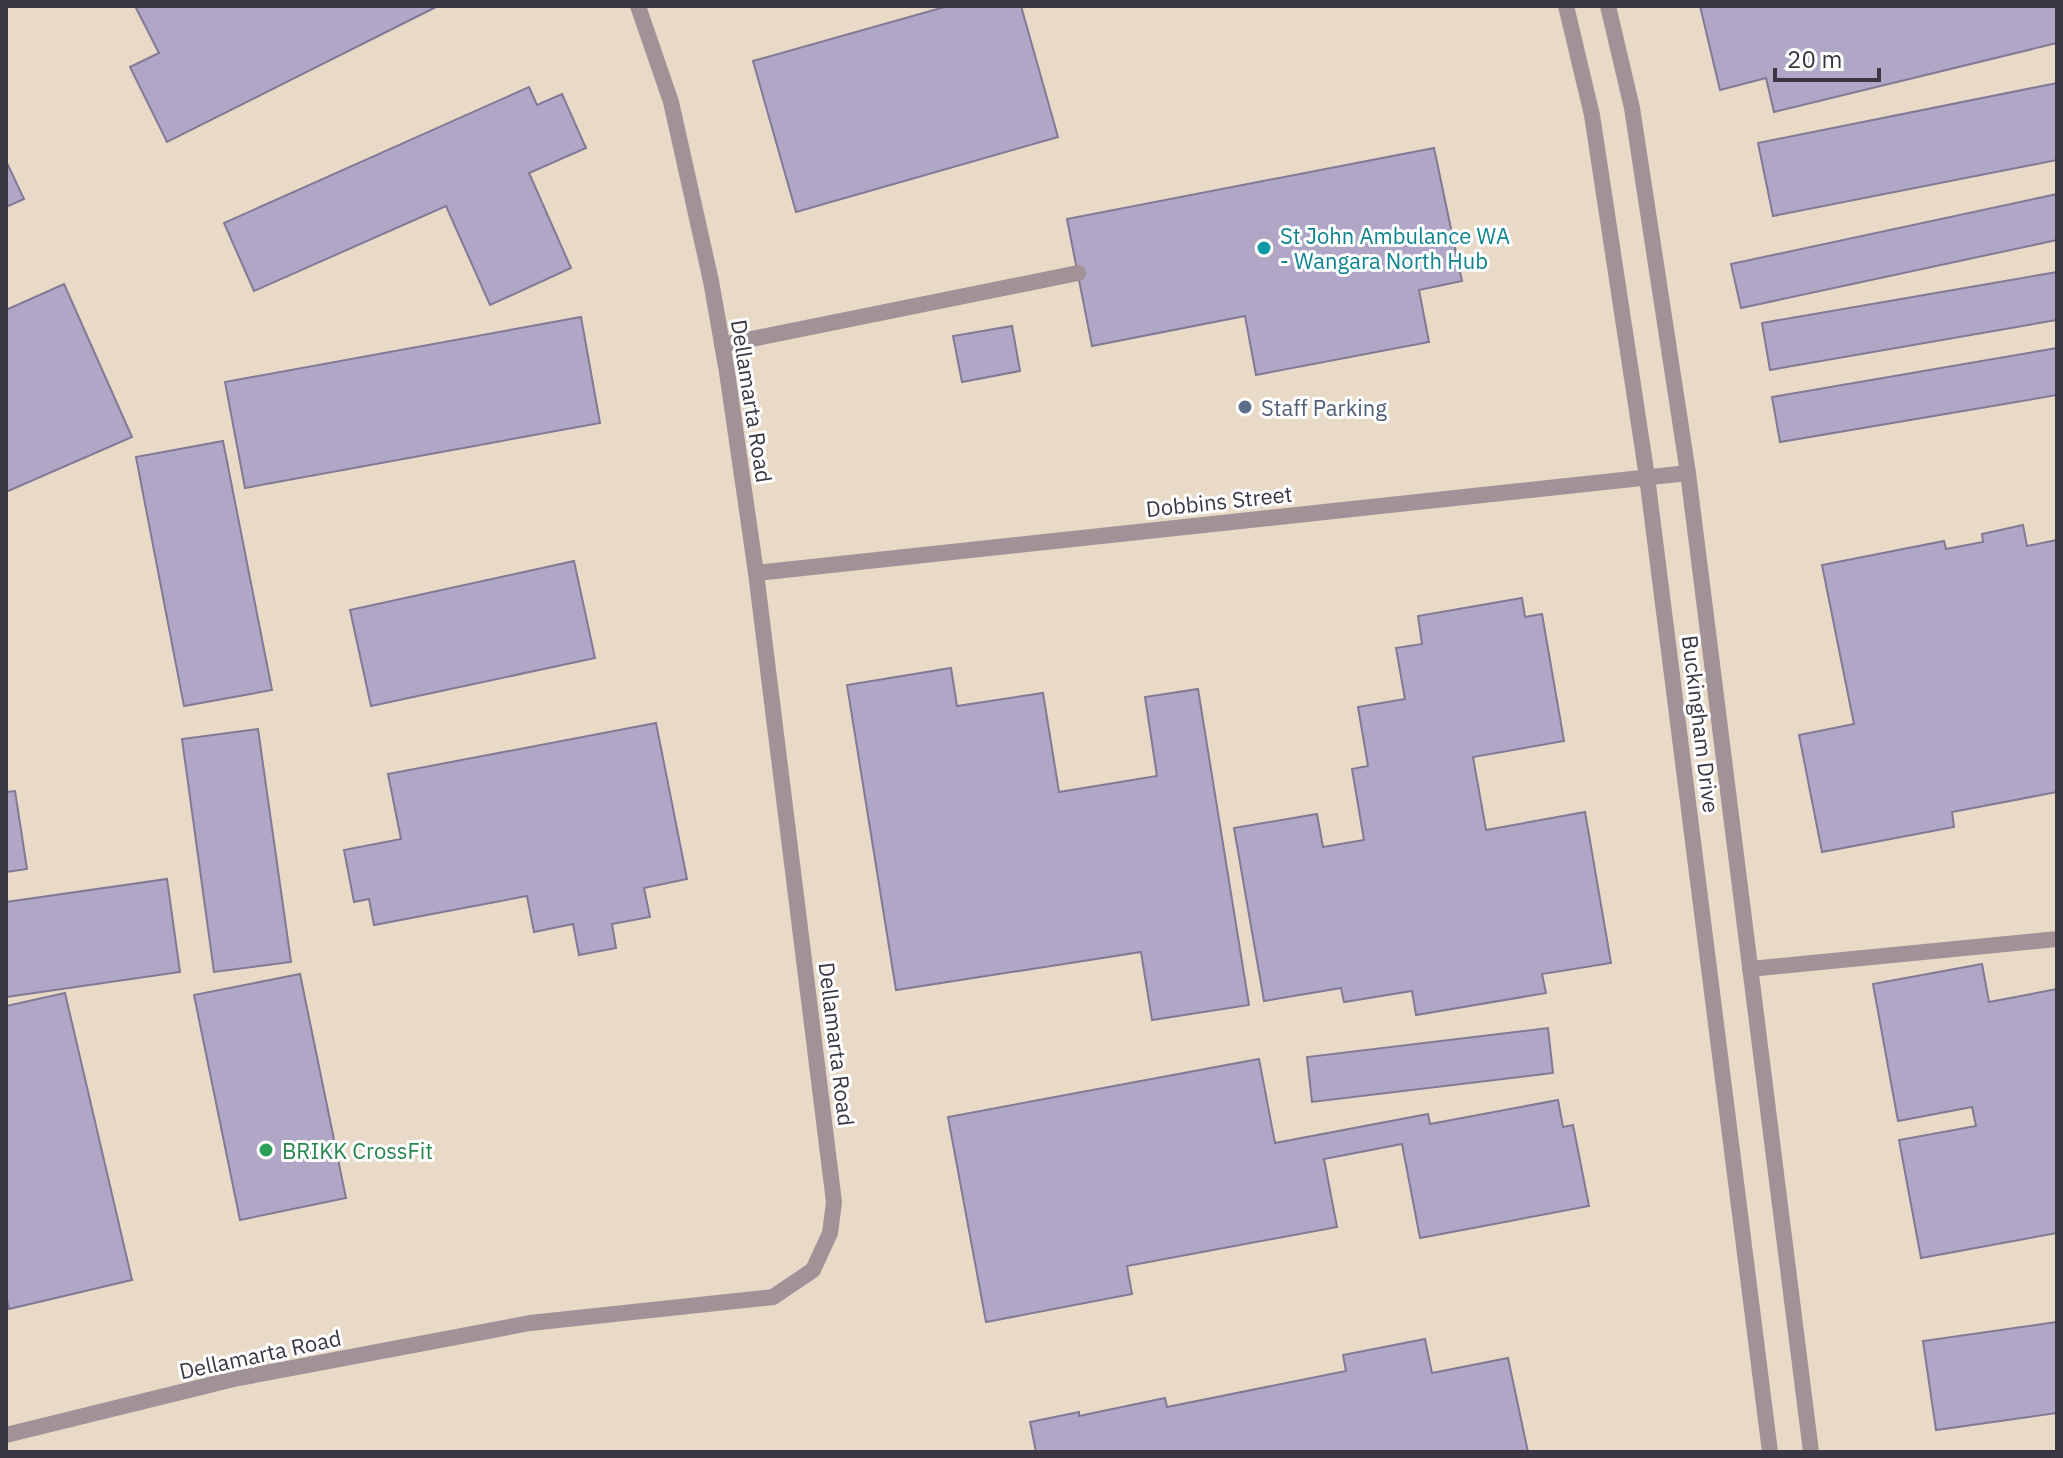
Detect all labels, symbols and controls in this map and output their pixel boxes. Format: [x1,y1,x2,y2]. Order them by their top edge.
scale bar [1775,32,1879,82]
text: 20 m [1787,43,1842,75]
place label: St John Ambulance WA - Wangara North Hub [1280,221,1510,275]
marker: St John Ambulance WA - Wangara North Hub [1255,239,1273,257]
street label: Dellamarta Road [725,317,779,485]
place label: Staff Parking [1261,393,1387,422]
marker: Staff Parking [1236,398,1254,416]
street label: Dobbins Street [1144,479,1294,523]
street label: Buckingham Drive [1676,633,1726,815]
street label: Dellamarta Road [813,960,861,1128]
place label: BRIKK CrossFit [282,1136,433,1165]
marker: BRIKK CrossFit [257,1141,275,1159]
street label: Dellamarta Road [176,1323,344,1385]

